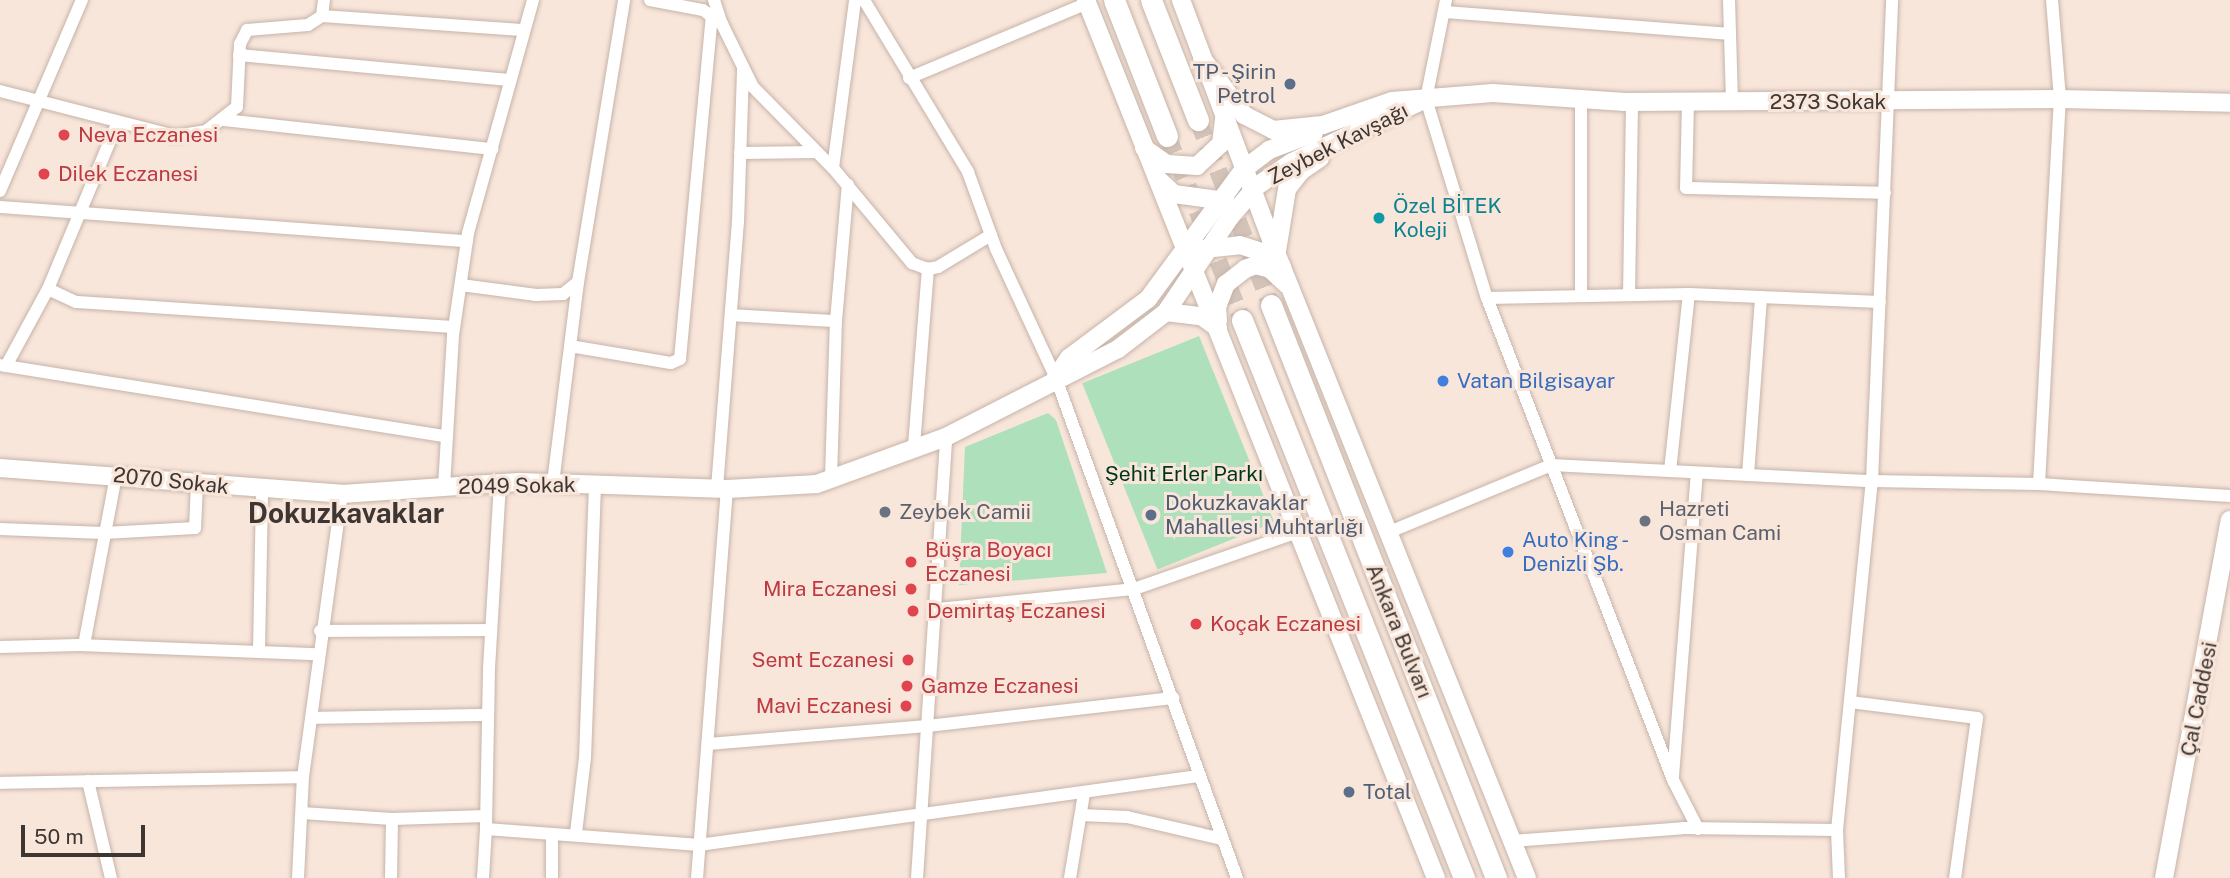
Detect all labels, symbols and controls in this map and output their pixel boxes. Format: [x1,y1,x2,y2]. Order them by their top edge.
place label: TP - Şirin Petrol [1187,59,1276,109]
marker: TP - Şirin Petrol [1282,76,1298,92]
street label: 2373 Sokak [1770,89,1886,115]
street label: Zeybek Kavşağı [1264,98,1412,190]
place label: Neva Eczanesi [78,122,218,148]
marker: Neva Eczanesi [56,127,72,143]
place label: Dilek Eczanesi [58,161,198,187]
marker: Dilek Eczanesi [36,166,52,182]
place label: Özel BİTEK Koleji [1393,193,1502,243]
marker: Özel BİTEK Koleji [1371,210,1387,226]
place label: Vatan Bilgisayar [1457,368,1615,394]
marker: Vatan Bilgisayar [1435,373,1451,389]
park label: Şehit Erler Parkı [1105,461,1263,487]
street label: 2070 Sokak [112,462,230,500]
street label: 2049 Sokak [458,472,576,500]
place label: Dokuzkavaklar Mahallesi Muhtarlığı [1165,490,1363,540]
district label: Dokuzkavaklar [248,496,444,530]
place label: Hazreti Osman Cami [1659,496,1781,546]
place label: Zeybek Camii [899,499,1031,525]
marker: Zeybek Camii [877,504,893,520]
marker: Dokuzkavaklar Mahallesi Muhtarlığı [1143,507,1159,523]
marker: Hazreti Osman Cami [1637,513,1653,529]
place label: Auto King - Denizli Şb. [1522,527,1632,577]
place label: Büşra Boyacı Eczanesi [925,537,1051,587]
marker: Auto King - Denizli Şb. [1500,544,1516,560]
marker: Büşra Boyacı Eczanesi [903,554,919,570]
street label: Ankara Bulvarı [1361,560,1437,702]
place label: Mira Eczanesi [763,576,897,602]
marker: Mira Eczanesi [903,581,919,597]
place label: Demirtaş Eczanesi [927,598,1106,624]
marker: Demirtaş Eczanesi [905,603,921,619]
place label: Koçak Eczanesi [1210,611,1361,637]
marker: Koçak Eczanesi [1188,616,1204,632]
street label: Çal Caddesi [2176,640,2222,758]
place label: Semt Eczanesi [751,647,894,673]
marker: Semt Eczanesi [900,652,916,668]
place label: Gamze Eczanesi [921,673,1079,699]
marker: Gamze Eczanesi [899,678,915,694]
place label: Mavi Eczanesi [756,693,892,719]
marker: Mavi Eczanesi [898,698,914,714]
place label: Total [1363,779,1411,805]
marker: Total [1341,784,1357,800]
scale bar [24,812,149,856]
text: 50 m [34,824,84,849]

